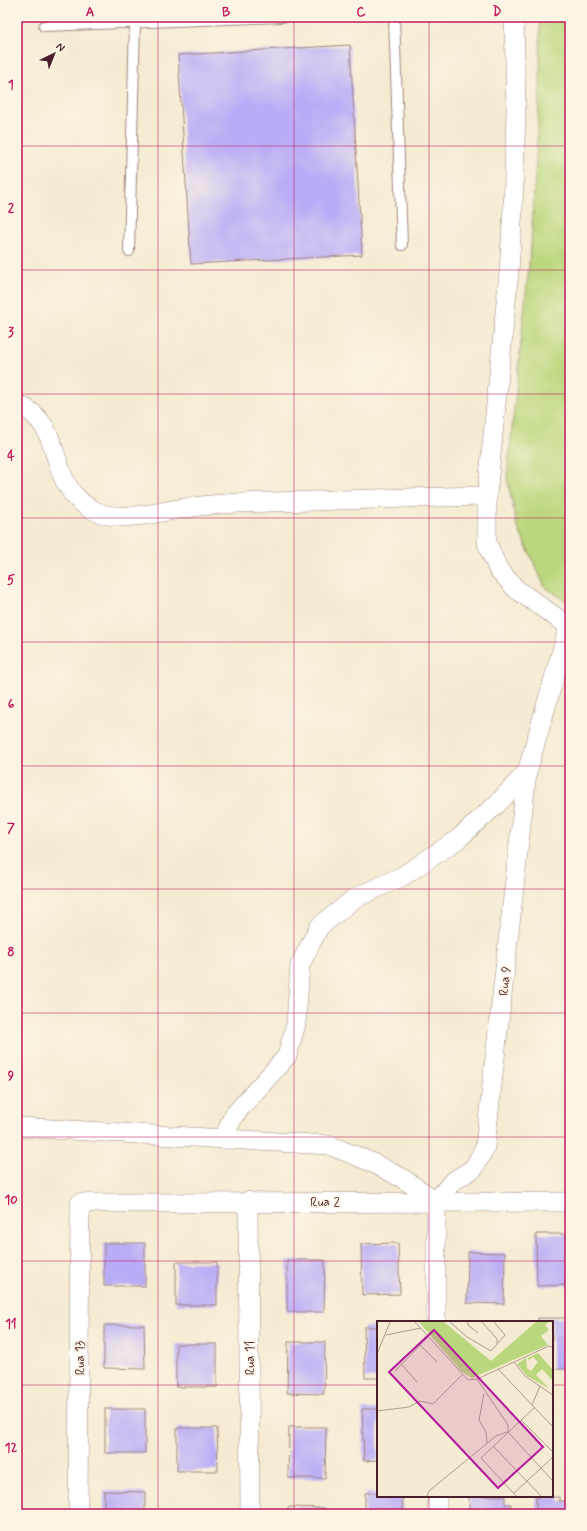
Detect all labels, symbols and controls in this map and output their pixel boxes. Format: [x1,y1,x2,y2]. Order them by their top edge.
text: A [86,4,94,21]
text: B [222,4,231,21]
text: C [356,4,366,21]
text: D [493,4,502,21]
north arrow [34,34,74,74]
text: N [53,40,68,55]
text: 1 [8,77,14,94]
text: 2 [8,200,15,217]
text: 3 [8,324,14,341]
text: 4 [7,448,15,465]
text: 5 [7,572,15,589]
text: 6 [8,696,15,713]
text: 7 [7,820,15,837]
text: 8 [7,944,15,961]
street label: Rua 9 [495,965,515,997]
text: 9 [8,1068,15,1085]
text: 10 [4,1192,18,1209]
street label: Rua 2 [310,1194,340,1211]
text: 11 [5,1316,17,1333]
inset map [377,1321,553,1497]
street label: Rua 13 [72,1340,89,1375]
street label: Rua 11 [242,1341,259,1375]
text: 12 [5,1440,17,1457]

